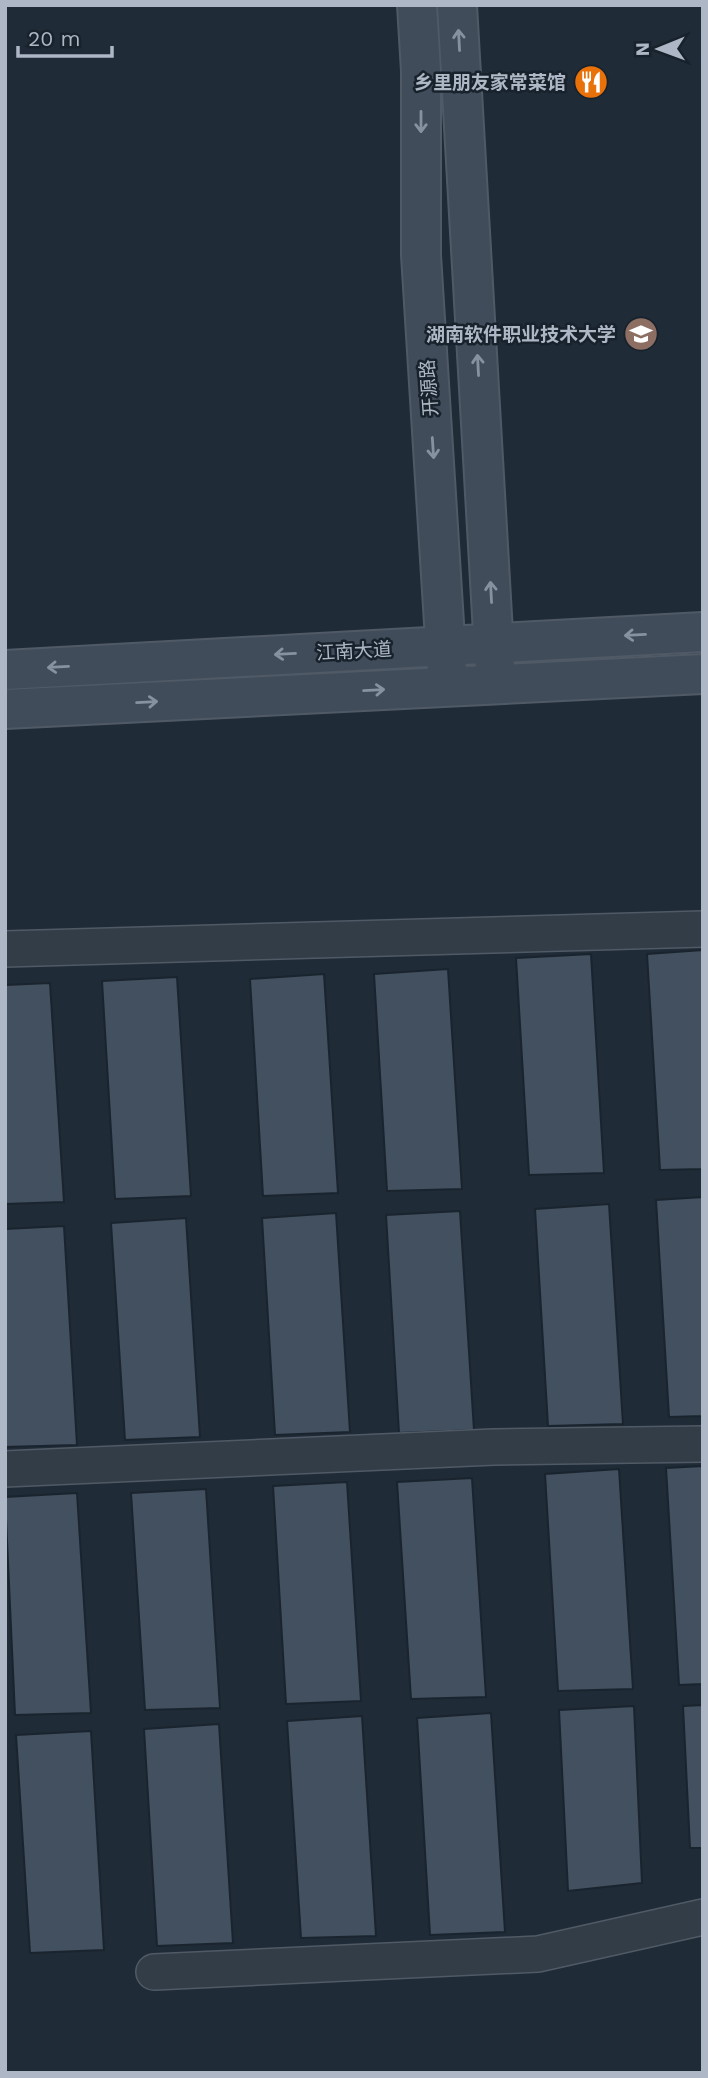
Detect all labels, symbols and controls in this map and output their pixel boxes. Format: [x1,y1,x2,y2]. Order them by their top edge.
scale bar [18,14,112,58]
north arrow [624,14,694,84]
text: 20 m [28,26,80,51]
one-way arrow [452,29,465,52]
text: N [631,42,654,57]
restaurant icon: 乡里朋友家常菜馆 [572,63,610,101]
place label: 乡里朋友家常菜馆 [414,71,566,94]
one-way arrow [414,111,428,134]
school or university icon: 湖南软件职业技术大学 [622,315,660,353]
place label: 湖南软件职业技术大学 [426,323,616,346]
one-way arrow [471,354,484,376]
street label: 开源路 [416,359,442,417]
one-way arrow [427,436,440,458]
one-way arrow [484,581,497,604]
one-way arrow [623,629,646,642]
street label: 江南大道 [315,638,393,664]
one-way arrow [274,648,297,661]
one-way arrow [47,660,70,673]
one-way arrow [362,684,385,697]
one-way arrow [135,695,158,708]

